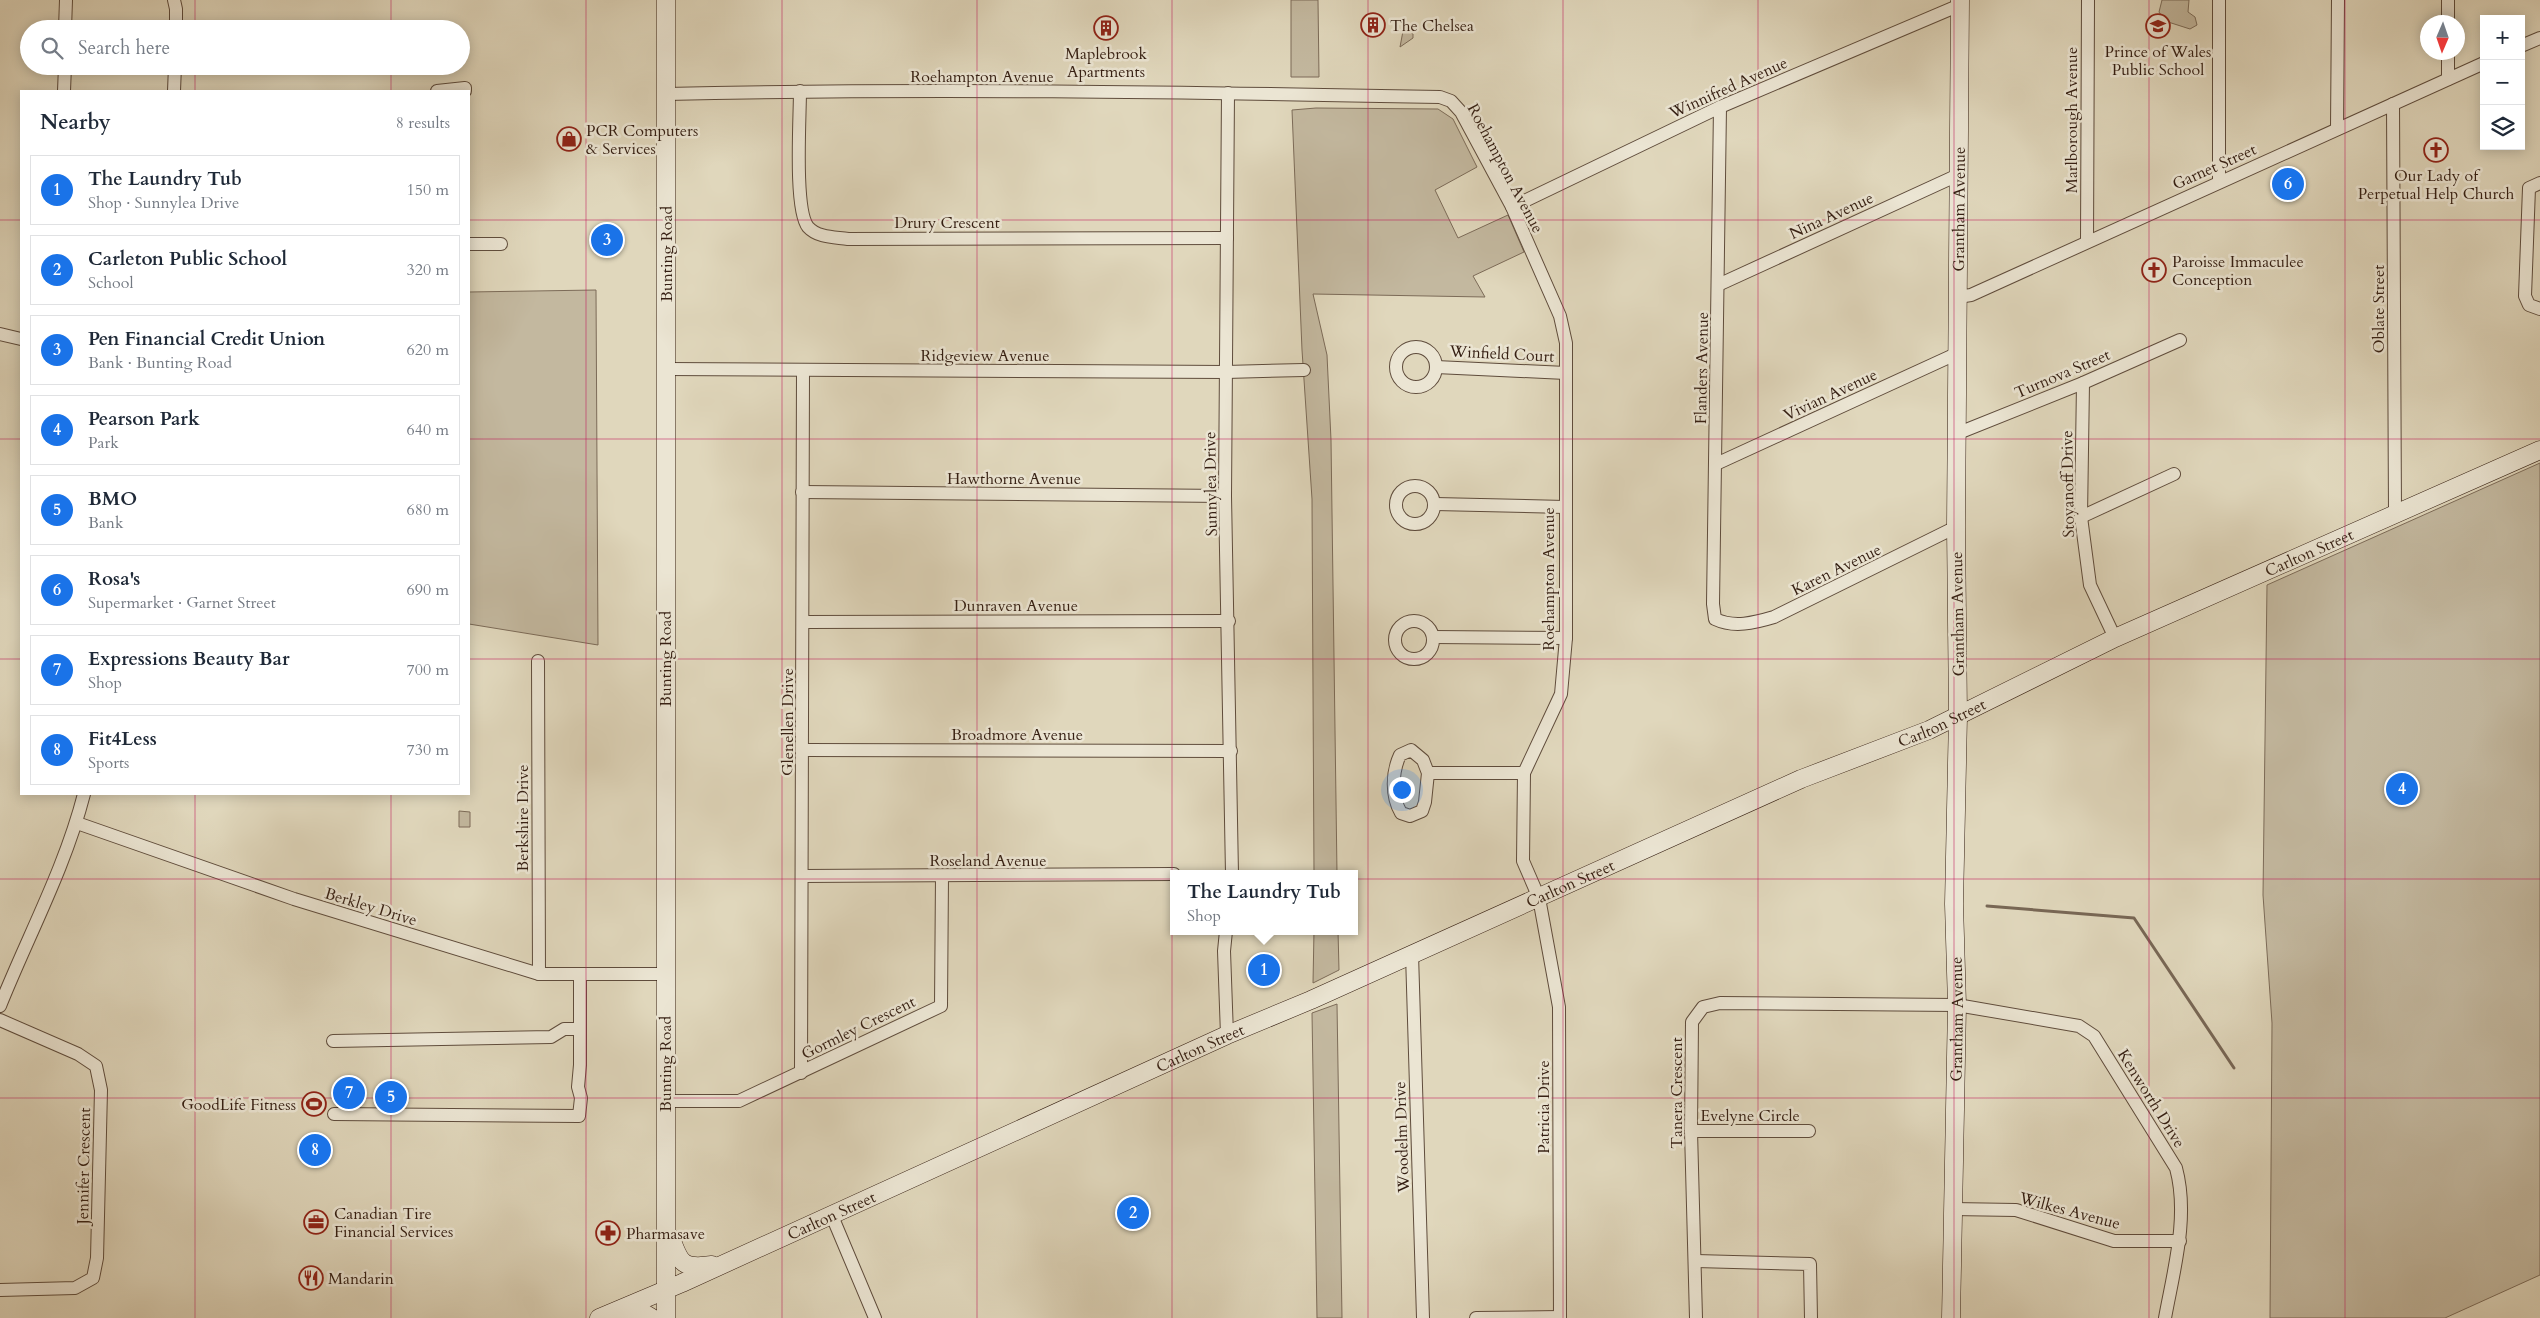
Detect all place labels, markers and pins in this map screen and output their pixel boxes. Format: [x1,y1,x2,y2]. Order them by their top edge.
building icon: The Chelsea [1360,12,1386,38]
school or university icon: Prince of Wales Public School [2145,13,2171,39]
building icon: Maplebrook Apartments [1093,15,1119,41]
place label: The Chelsea [1390,15,1474,37]
place label: Prince of Wales Public School [2105,41,2211,81]
place label: Maplebrook Apartments [1065,43,1147,83]
place label: PCR Computers & Services [586,120,698,160]
shop icon: PCR Computers & Services [556,126,582,152]
church icon: Our Lady of Perpetual Help Church [2423,137,2449,163]
pin: 6 [2272,165,2304,203]
place label: Our Lady of Perpetual Help Church [2358,165,2515,205]
pin: 3 [591,221,623,259]
place label: Paroisse Immaculee Conception [2172,251,2304,291]
church icon: Paroisse Immaculee Conception [2141,257,2167,283]
pin: 4 [2386,770,2418,808]
pin: 1 [1248,951,1280,989]
pin: 7 [333,1074,365,1112]
pin: 5 [375,1078,407,1116]
sports icon: GoodLife Fitness [301,1091,327,1117]
place label: GoodLife Fitness [181,1094,296,1116]
pin: 8 [299,1131,331,1169]
pin: 2 [1117,1194,1149,1232]
place label: Canadian Tire Financial Services [334,1203,453,1243]
office icon: Canadian Tire Financial Services [303,1209,329,1235]
pharmacy icon: Pharmasave [595,1220,621,1246]
place label: Pharmasave [626,1223,705,1245]
restaurant icon: Mandarin [298,1265,324,1291]
place label: Mandarin [328,1268,394,1290]

